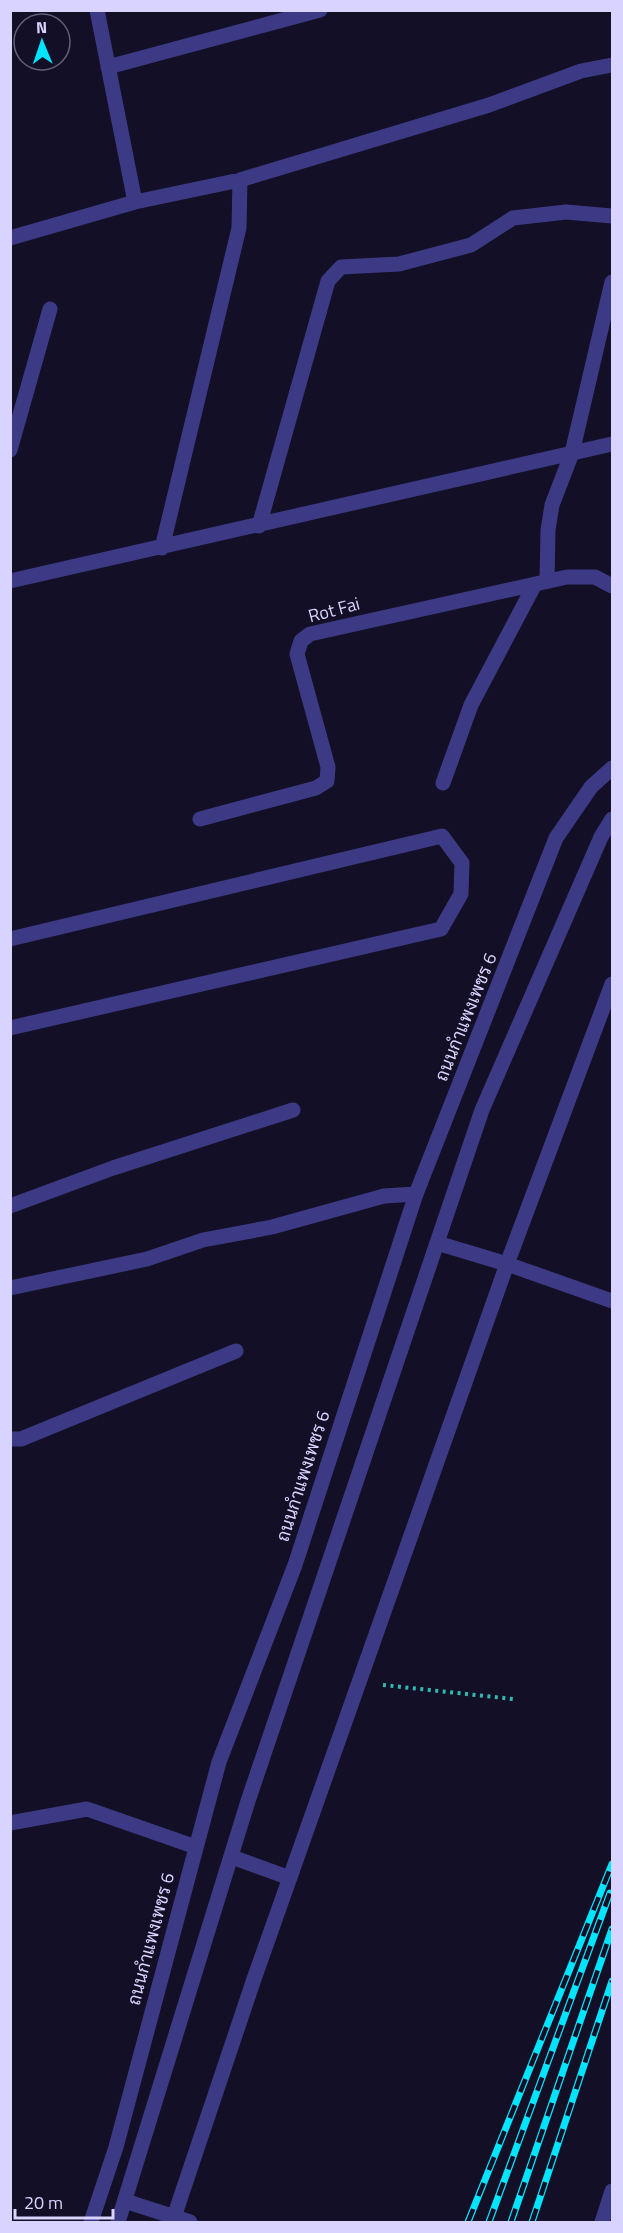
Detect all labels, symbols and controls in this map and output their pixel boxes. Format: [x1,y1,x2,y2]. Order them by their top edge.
north arrow [12,12,72,72]
text: N [36,15,47,39]
street label: Rot Fai [305,590,363,629]
street label: ถนนกำแพงเพชร 6 [427,949,504,1085]
street label: ถนนกำแพงเพชร 6 [269,1407,336,1545]
street label: ถนนกำแพงเพชร 6 [120,1870,181,2008]
scale bar [15,2182,112,2220]
text: 20 m [24,2189,63,2216]

